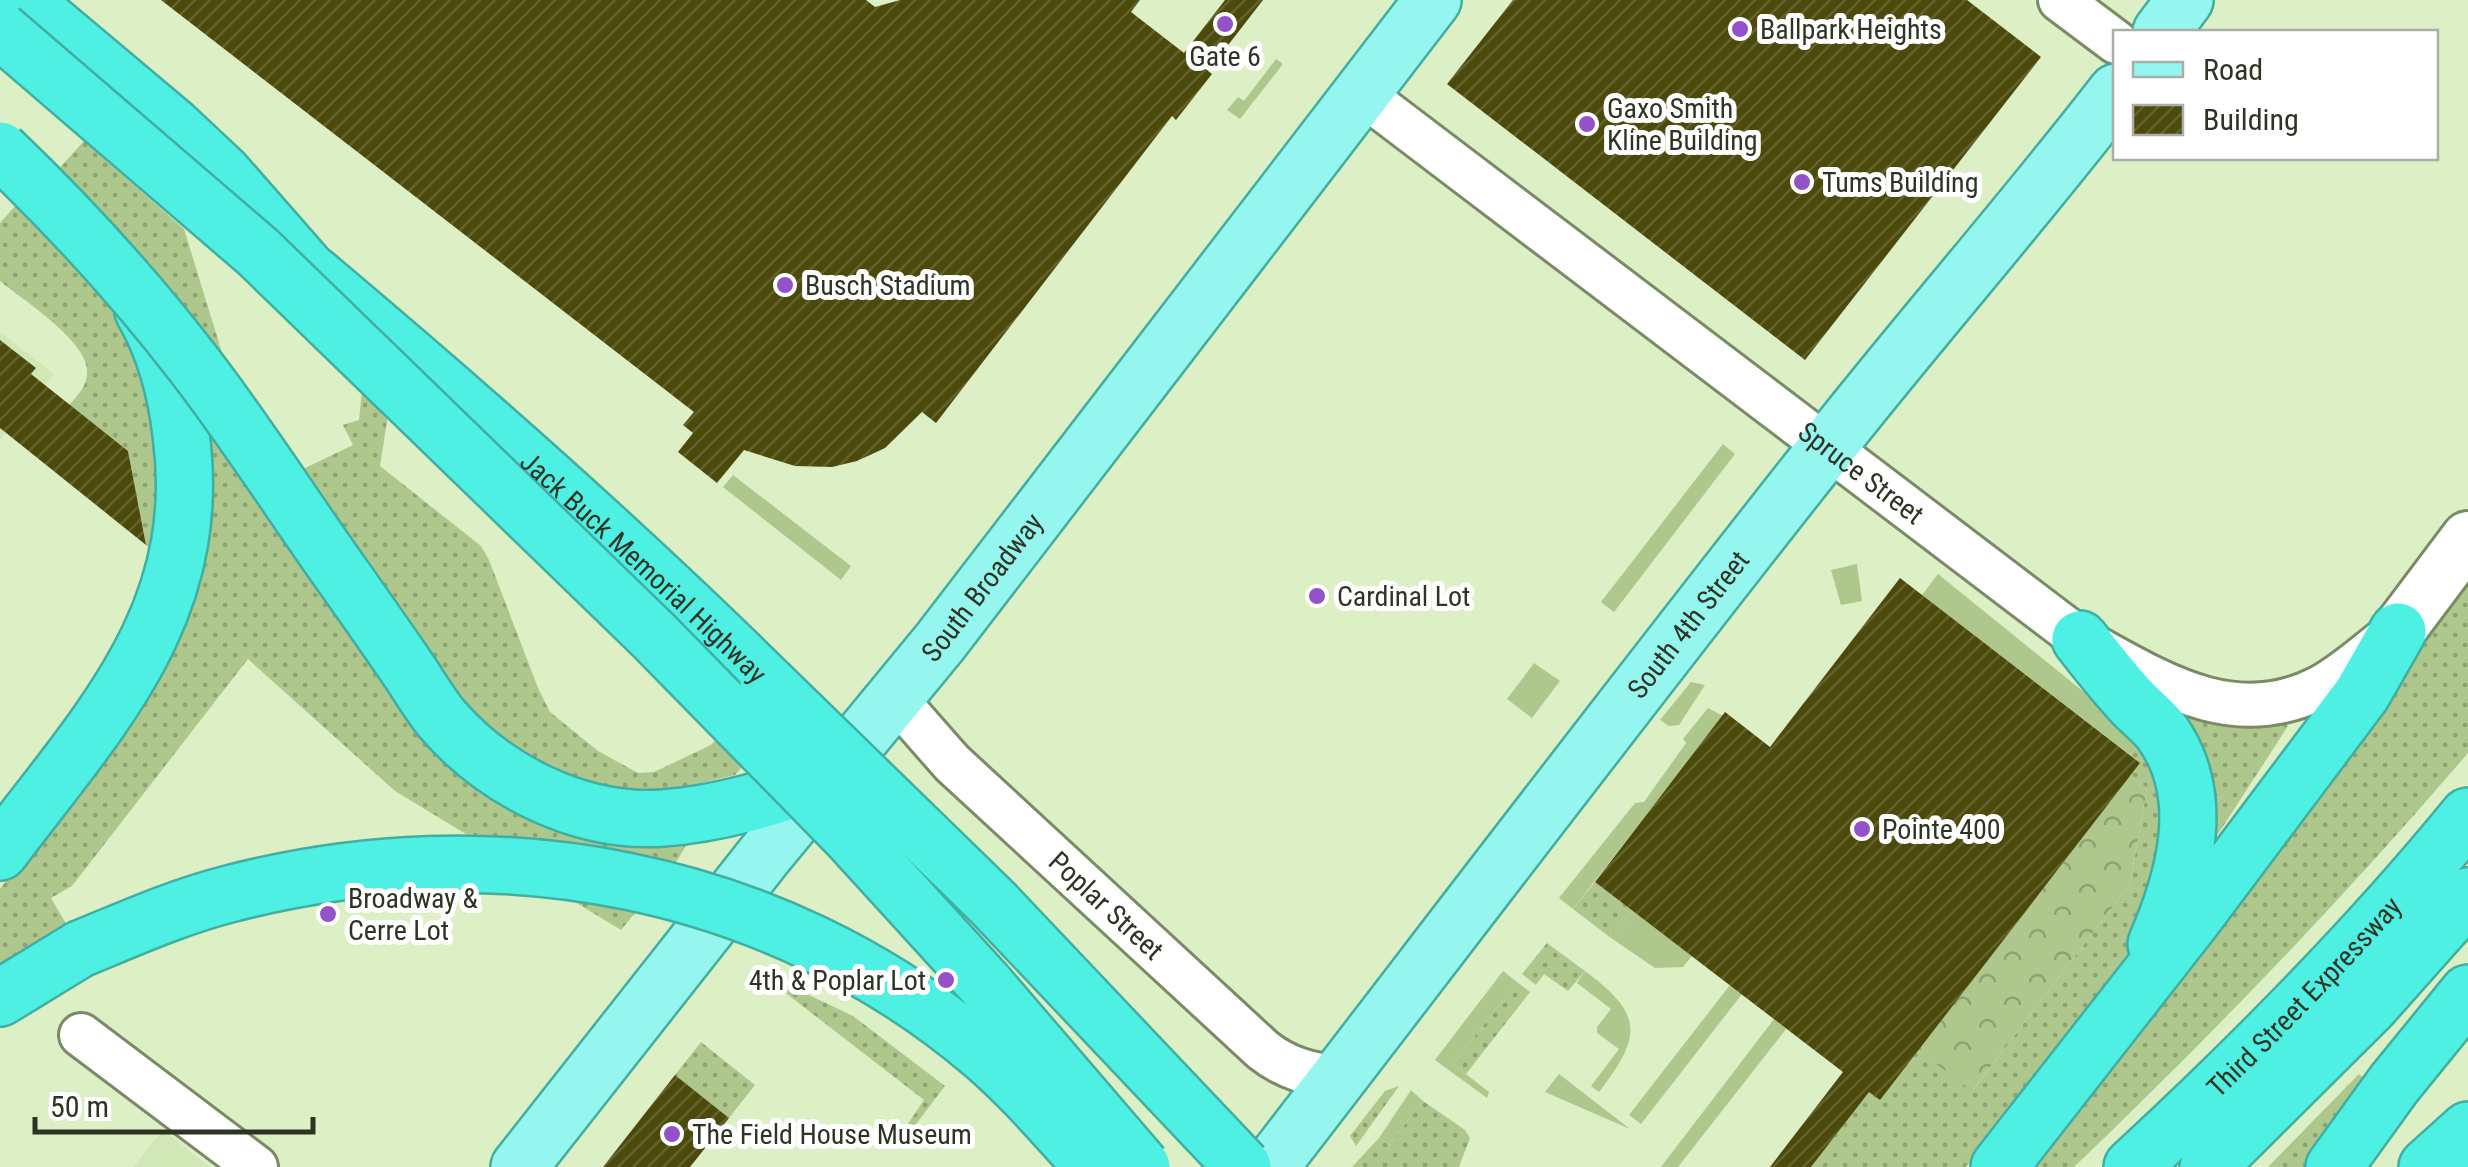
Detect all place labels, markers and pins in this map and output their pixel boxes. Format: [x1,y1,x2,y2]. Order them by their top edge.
marker: Gate 6 [1214,13,1236,35]
place label: Ballpark Heights [1760,13,1942,46]
marker: Ballpark Heights [1729,18,1751,40]
place label: Gate 6 [1189,40,1261,73]
place label: Gaxo Smith Kline Building [1607,92,1758,157]
marker: Gaxo Smith Kline Building [1576,113,1598,135]
place label: Tums Building [1822,166,1978,199]
marker: Tums Building [1791,171,1813,193]
place label: Busch Stadium [805,269,971,302]
marker: Busch Stadium [774,274,796,296]
place label: Cardinal Lot [1337,580,1470,613]
marker: Cardinal Lot [1306,585,1328,607]
place label: Pointe 400 [1882,813,2001,846]
marker: Pointe 400 [1851,818,1873,840]
place label: Broadway & Cerre Lot [348,882,478,947]
marker: Broadway & Cerre Lot [317,903,339,925]
place label: 4th & Poplar Lot [749,964,926,997]
marker: 4th & Poplar Lot [935,969,957,991]
place label: The Field House Museum [692,1118,972,1151]
marker: The Field House Museum [661,1123,683,1145]

